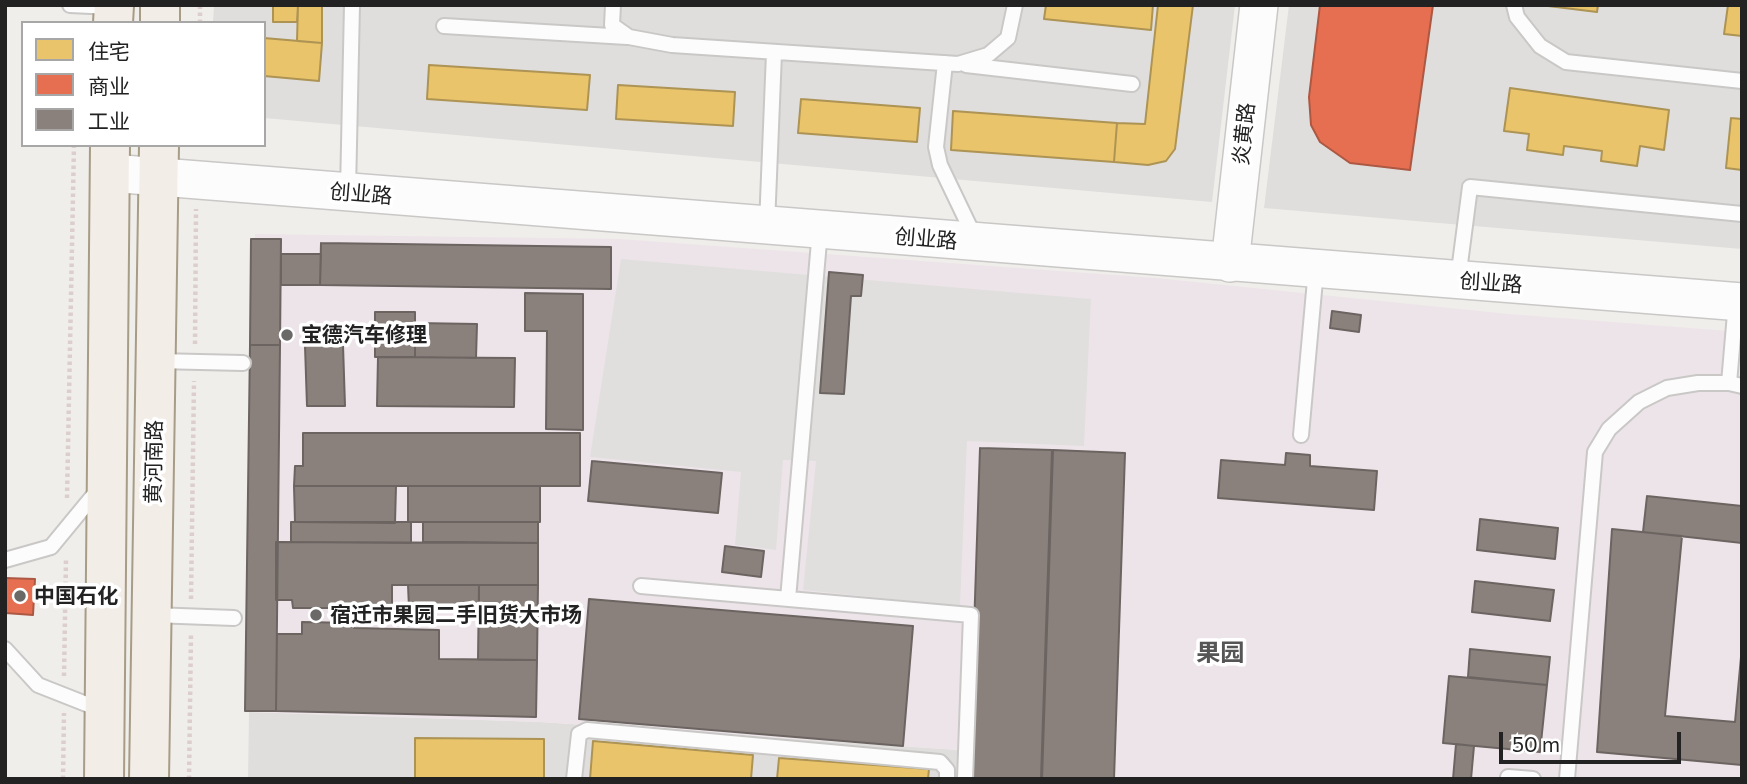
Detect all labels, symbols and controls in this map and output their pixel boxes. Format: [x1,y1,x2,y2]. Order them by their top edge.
legend [21,21,266,147]
text: 住宅 [88,38,130,63]
text: 商业 [88,73,130,98]
street label: 炎黄路 [1228,101,1260,167]
text: 工业 [88,108,130,133]
street label: 创业路 [329,179,393,209]
street label: 创业路 [894,224,958,254]
street label: 创业路 [1459,268,1523,298]
place label: 宝德汽车修理 [301,322,427,348]
marker: 宝德汽车修理 [279,327,295,343]
street label: 黄河南路 [141,420,167,504]
place label: 中国石化 [34,583,118,609]
marker: 中国石化 [12,588,28,604]
place label: 宿迁市果园二手旧货大市场 [330,602,582,628]
marker: 宿迁市果园二手旧货大市场 [308,607,324,623]
district label: 果园 [1196,639,1244,667]
scale bar [1502,718,1684,762]
text: 50 m [1512,731,1560,756]

